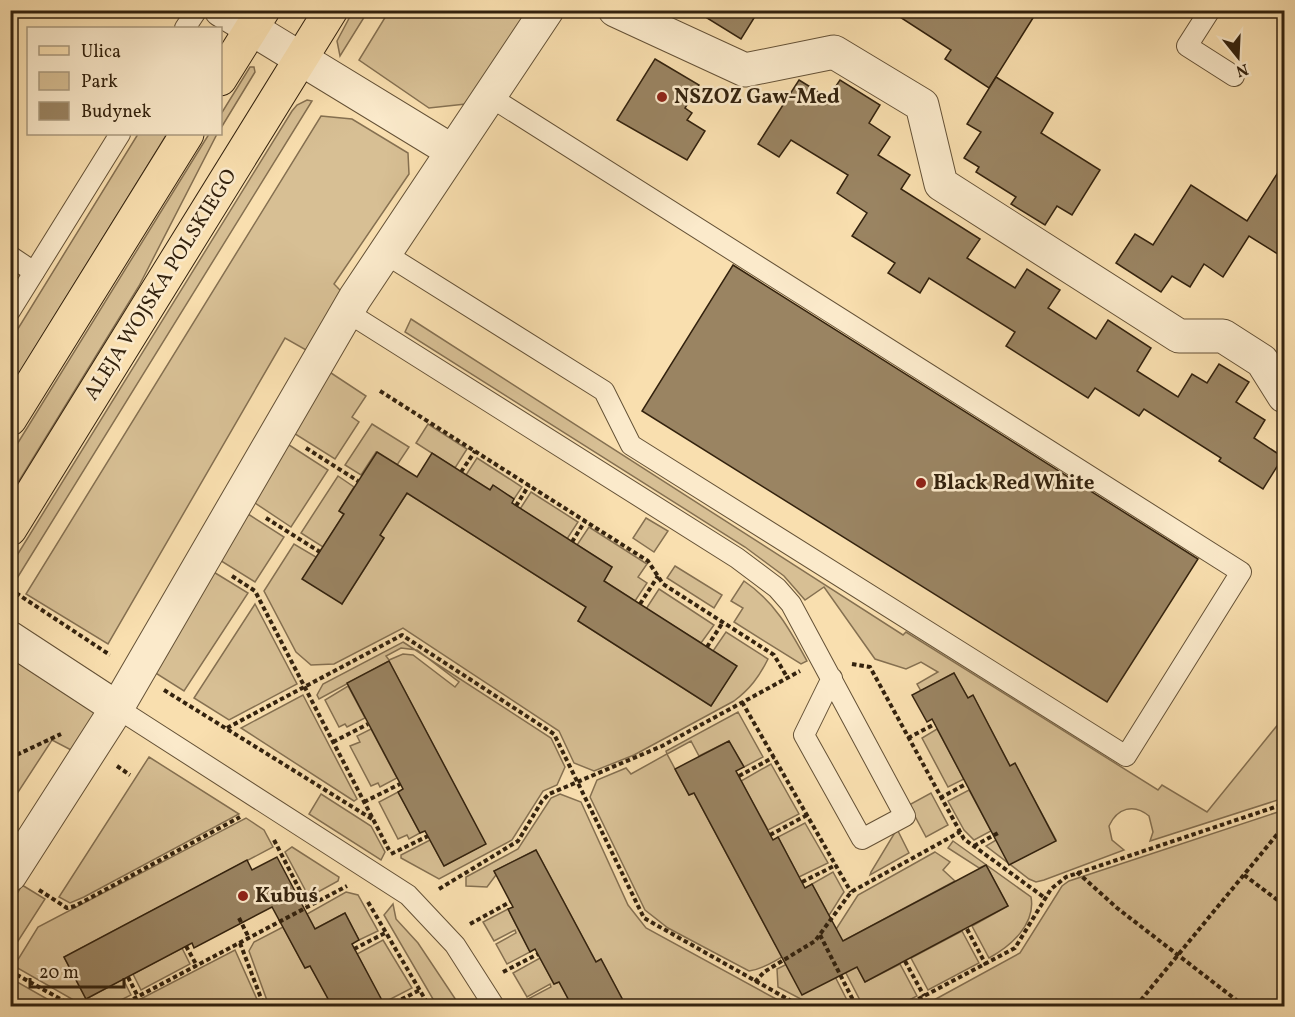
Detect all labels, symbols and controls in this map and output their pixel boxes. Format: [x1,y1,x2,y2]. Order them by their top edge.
legend [27,27,222,135]
north arrow [1208,27,1268,87]
text: Ulica [81,40,121,65]
text: N [1233,57,1251,82]
text: Park [81,70,118,95]
place label: NSZOZ Gaw-Med [674,83,840,112]
marker: NSZOZ Gaw-Med [655,90,669,104]
text: Budynek [81,100,152,125]
street label: ALEJA WOJSKA POLSKIEGO [78,164,244,406]
place label: Black Red White [933,469,1094,498]
marker: Black Red White [914,476,928,490]
place label: Kubuś [255,882,318,911]
marker: Kubuś [236,889,250,903]
scale bar [30,951,124,989]
text: 20 m [39,961,79,986]

